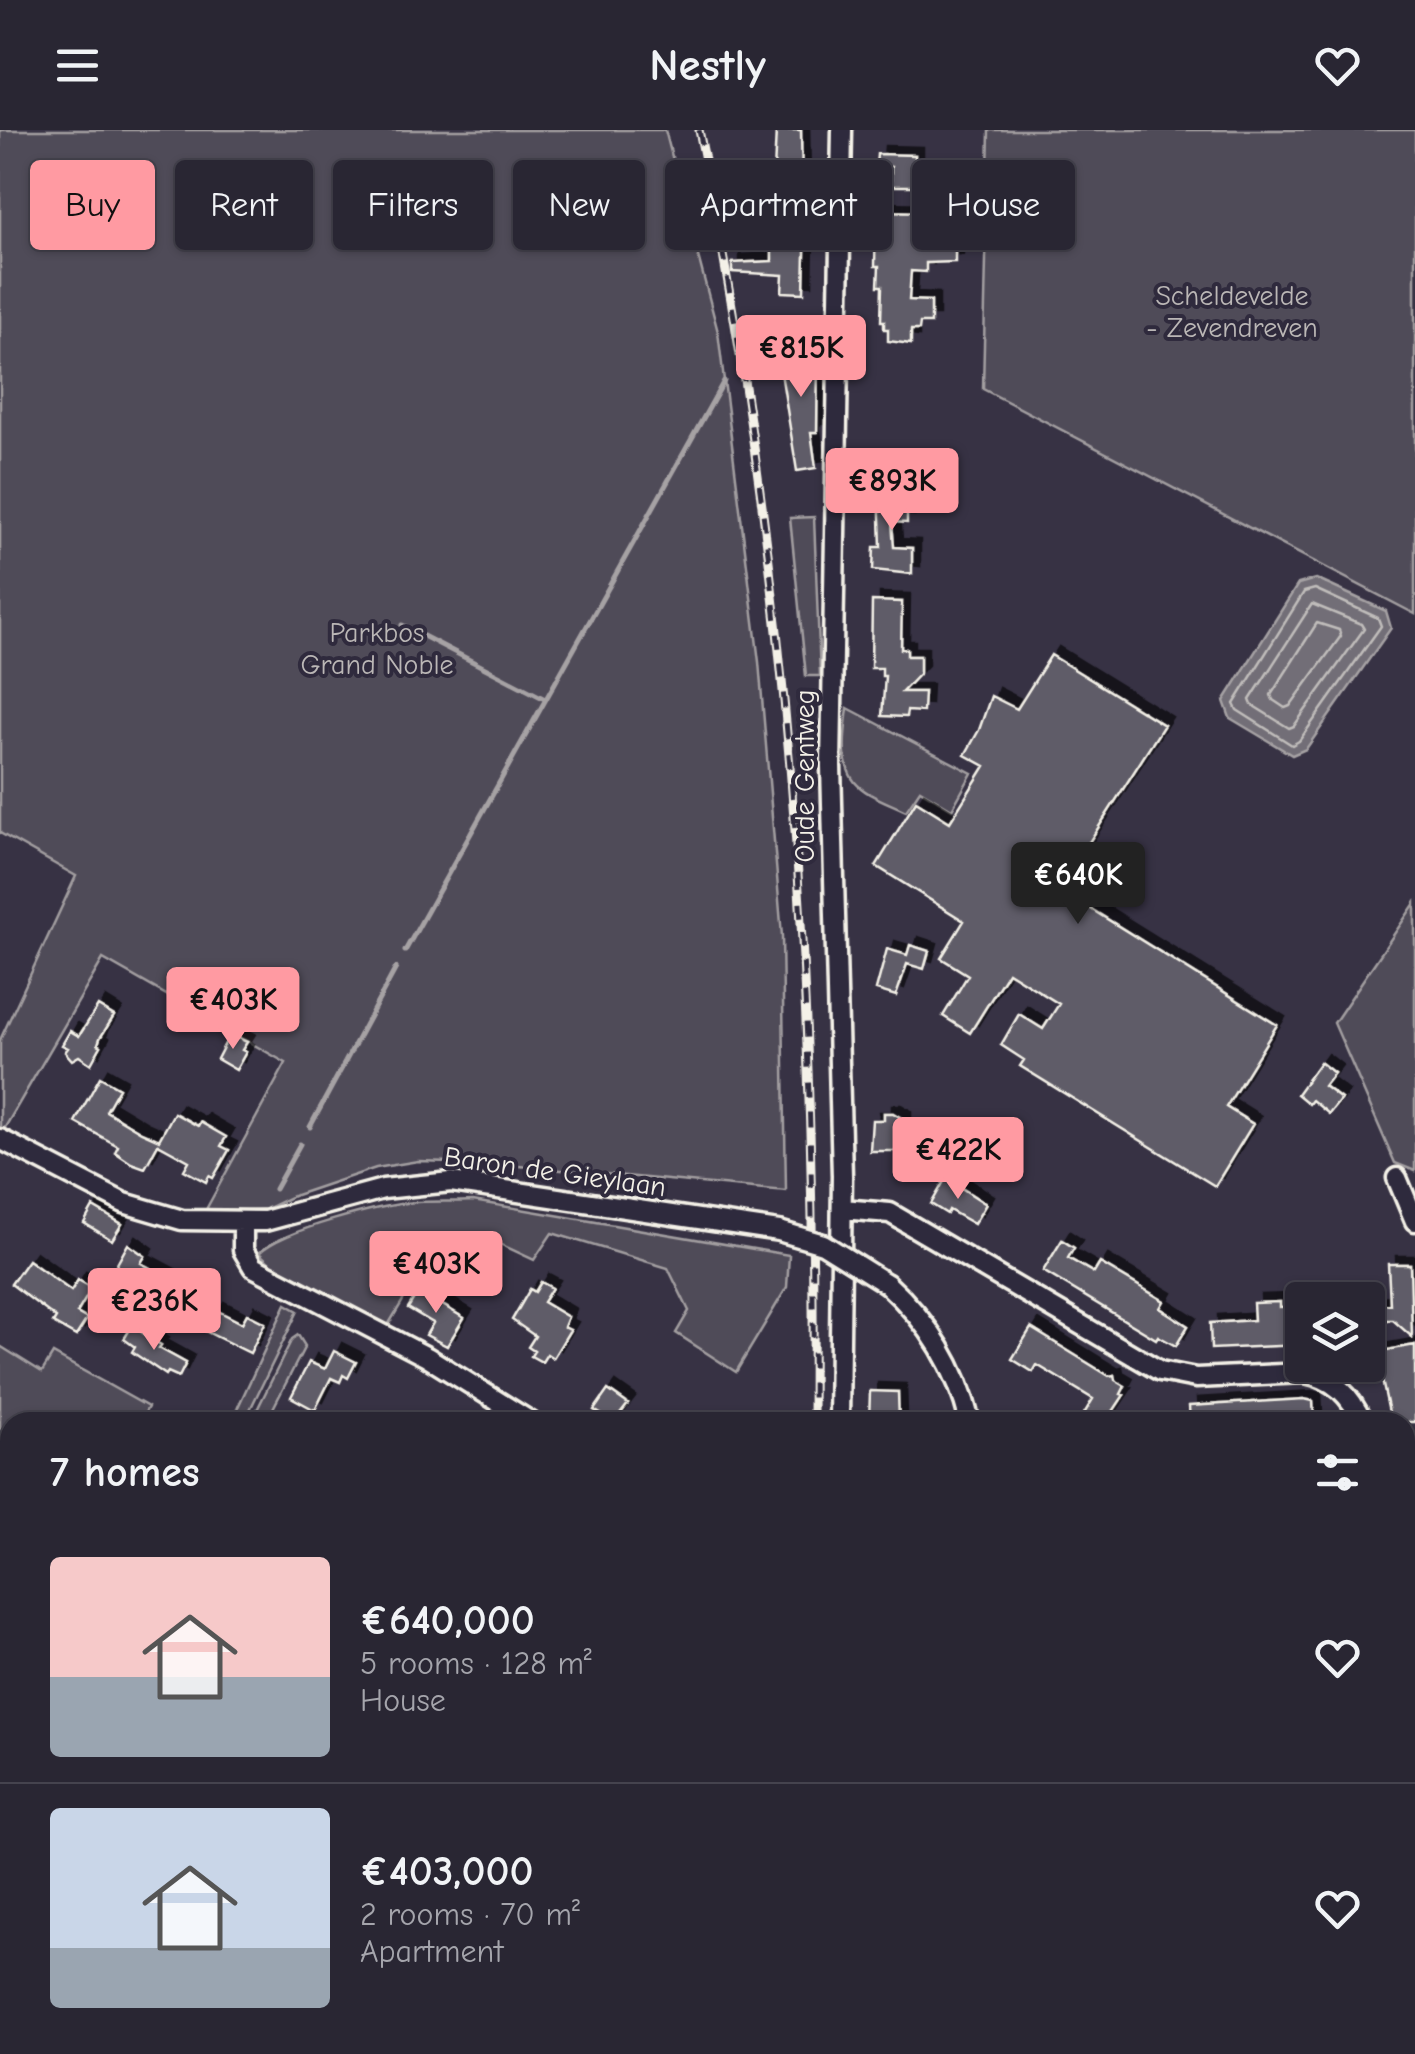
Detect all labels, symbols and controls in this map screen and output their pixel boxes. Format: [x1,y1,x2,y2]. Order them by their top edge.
icon: menu [50,38,105,93]
icon: heart [1310,38,1365,93]
text: Nestly [649,39,766,91]
chip: Buy [30,160,155,250]
chip: Rent [175,160,313,250]
chip: Filters [333,160,493,250]
chip: New [513,160,645,250]
chip: Apartment [665,160,892,250]
chip: House [912,160,1075,250]
park label: Scheldevelde - Zevendreven [1146,280,1318,344]
pin: €815K [731,315,871,400]
text: €815K [758,329,844,366]
pin: €893K [822,448,962,533]
text: €893K [848,462,936,499]
park label: Parkbos Grand Noble [300,617,454,681]
street label: Oude Gentweg [789,689,821,863]
pin: €640K [1008,842,1148,927]
text: €640K [1033,856,1123,893]
pin: €403K [163,967,303,1052]
text: €403K [188,981,278,1018]
pin: €422K [888,1117,1028,1202]
text: €422K [915,1131,1001,1168]
street label: Baron de Gieylaan [442,1141,668,1203]
pin: €403K [366,1231,506,1316]
text: €403K [391,1245,481,1282]
pin: €236K [84,1268,224,1353]
text: €236K [110,1282,198,1319]
map controls [1285,1282,1385,1382]
button: layers [1285,1282,1385,1382]
icon: filters [1310,1445,1365,1500]
text: 7 homes [50,1448,200,1497]
text: €640,000 [360,1596,535,1645]
icon: home [130,1597,250,1717]
icon: heart [1310,1630,1365,1685]
text: 5 rooms · 128 m² [360,1645,592,1682]
text: House [360,1682,446,1719]
text: €403,000 [360,1847,533,1896]
icon: home [130,1848,250,1968]
icon: heart [1310,1881,1365,1936]
text: 2 rooms · 70 m² [360,1896,580,1933]
text: Apartment [360,1933,503,1970]

